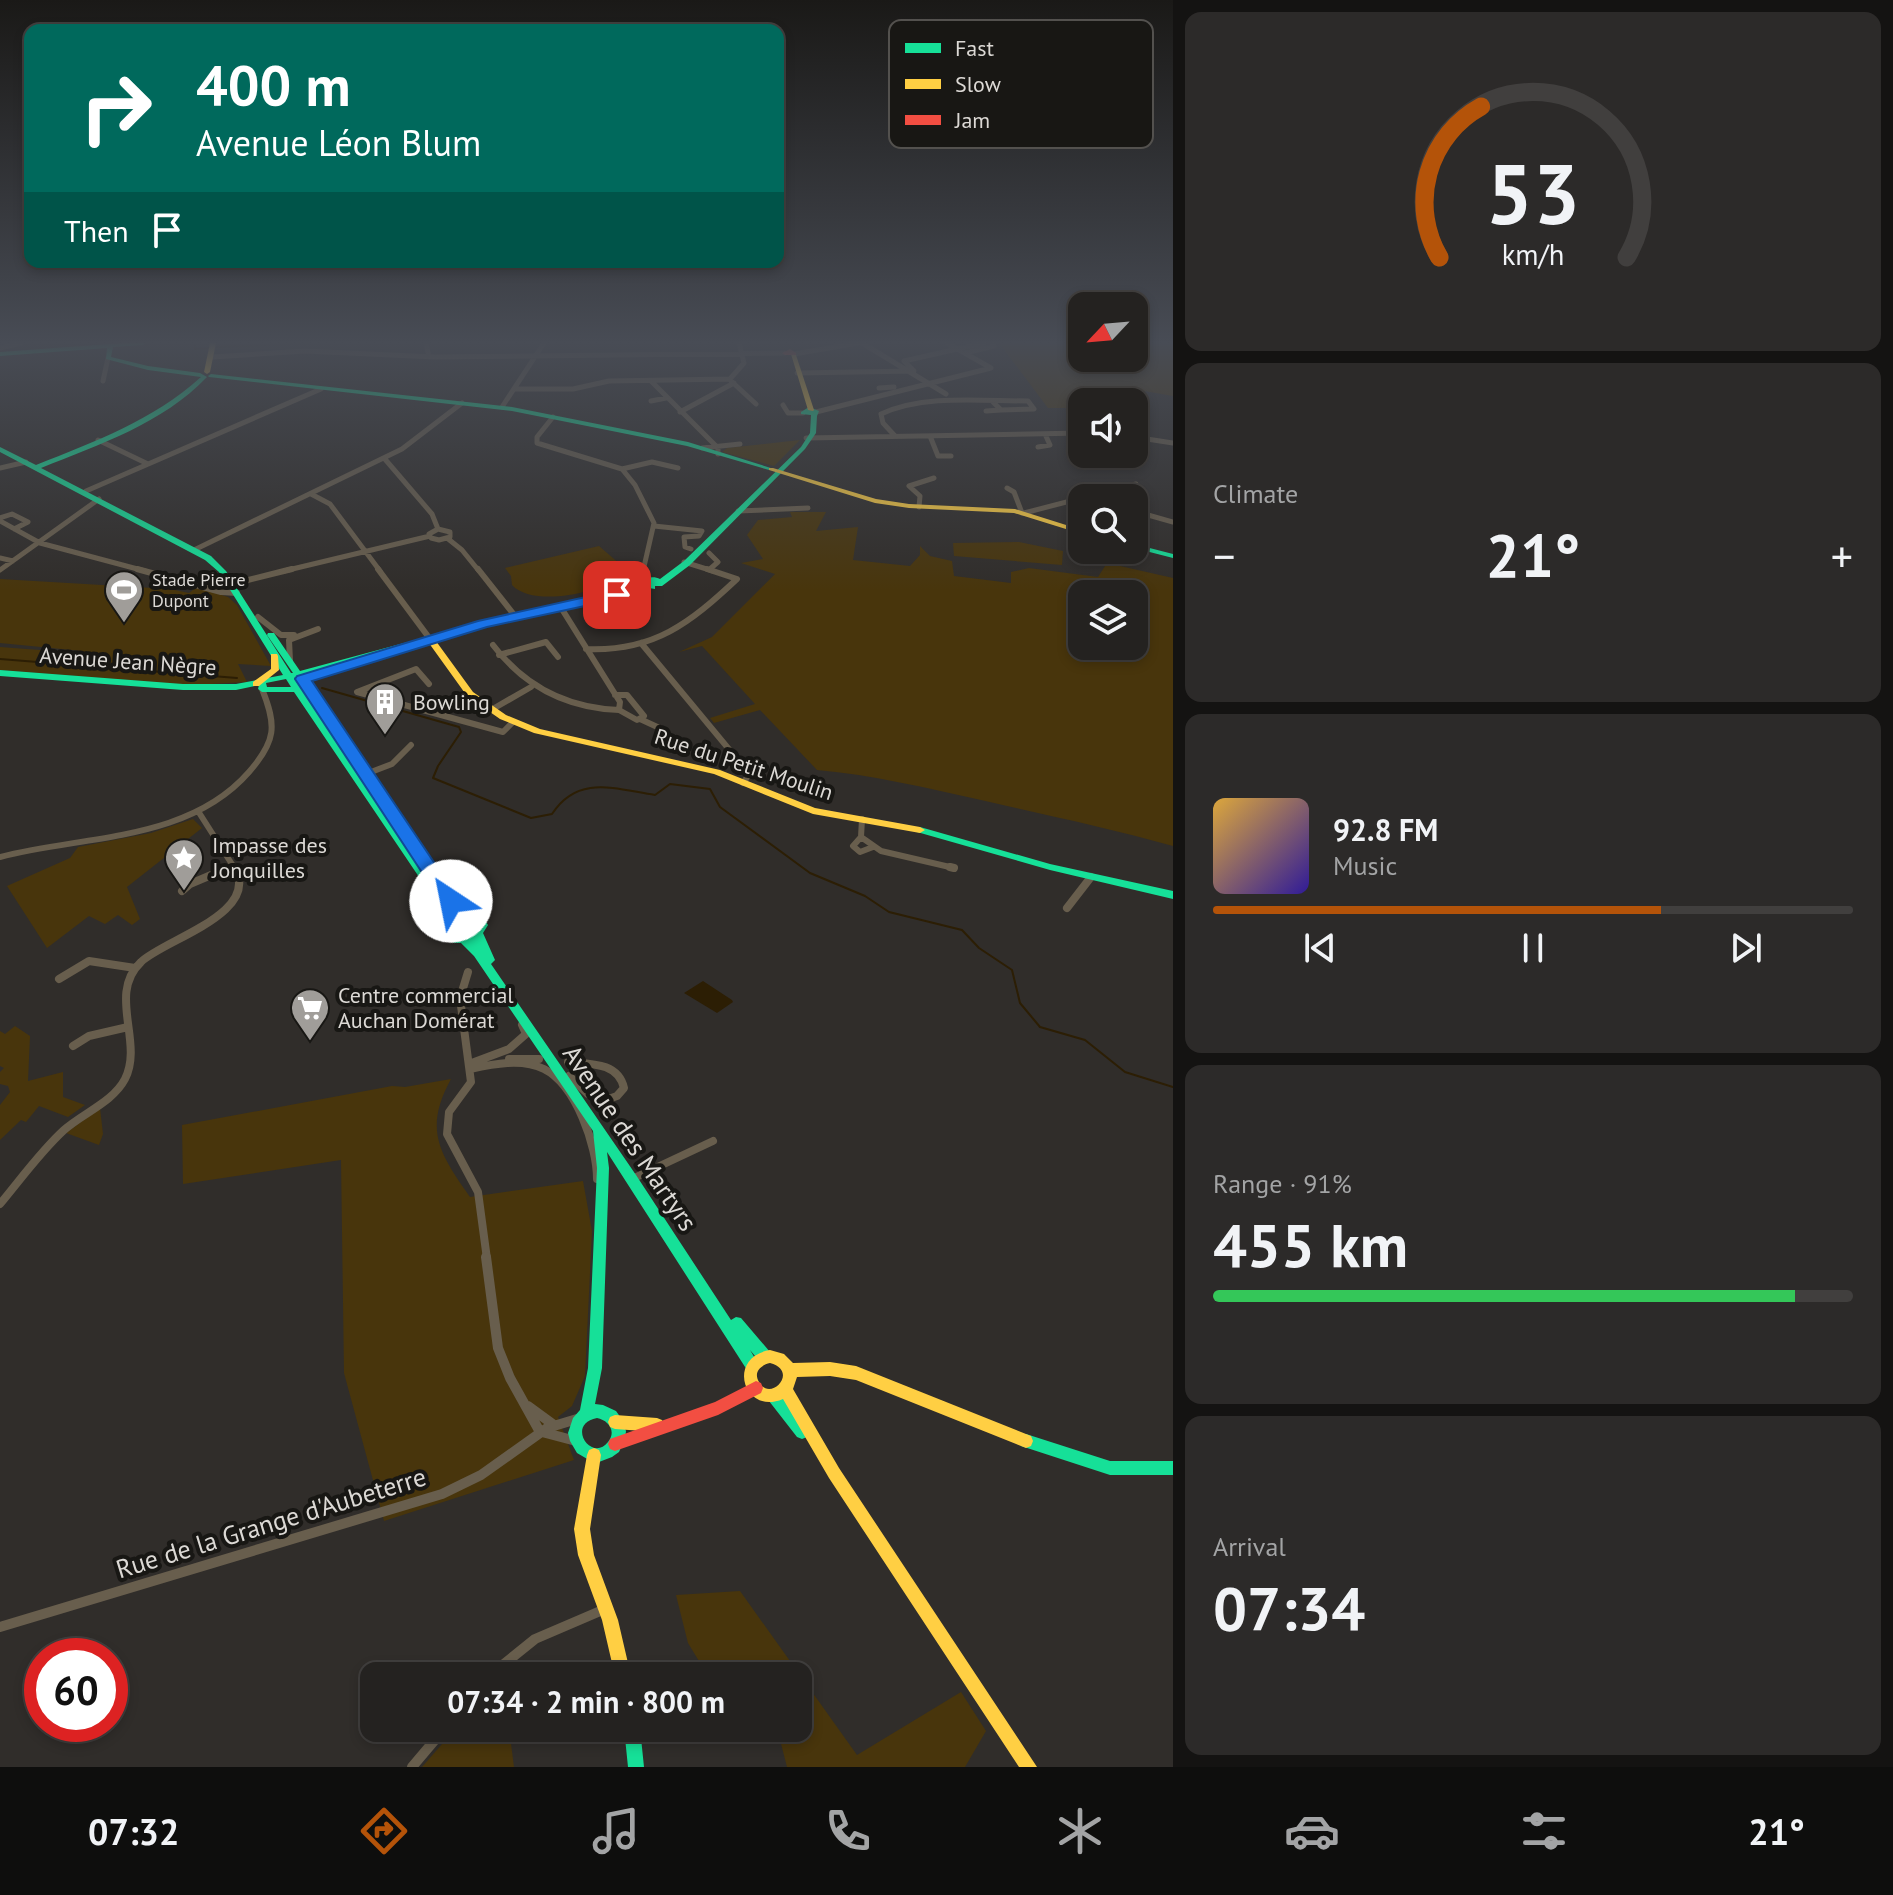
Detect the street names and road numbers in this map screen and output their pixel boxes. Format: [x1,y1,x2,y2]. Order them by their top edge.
street label: Avenue Jean Nègre [39,641,217,681]
street label: Rue du Petit Moulin [651,722,837,806]
street label: Avenue des Martyrs [556,1039,705,1237]
street label: Rue de la Grange d'Aubeterre [112,1460,430,1585]

